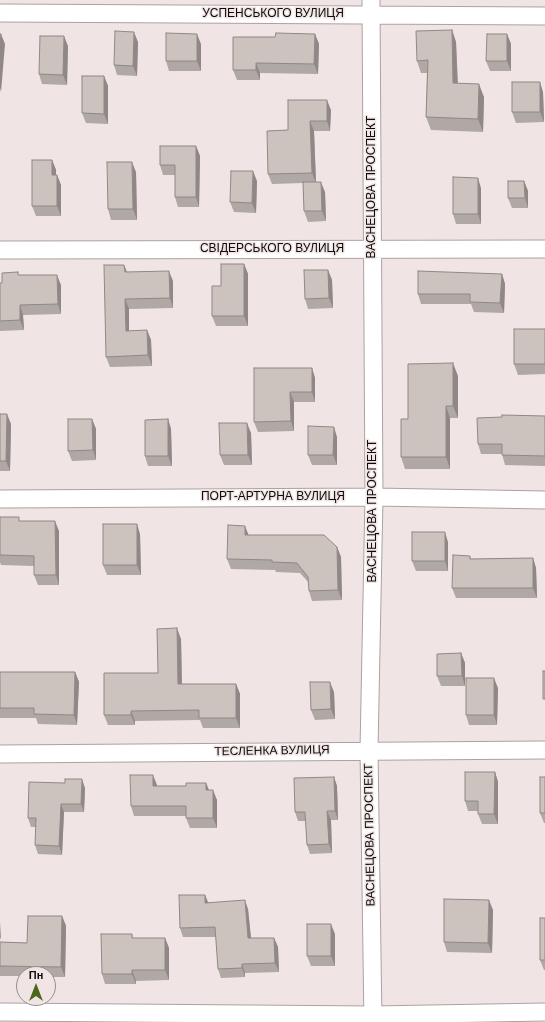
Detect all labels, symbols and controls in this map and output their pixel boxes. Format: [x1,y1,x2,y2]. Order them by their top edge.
street label: УСПЕНСЬКОГО ВУЛИЦЯ [202,7,344,21]
street label: ВАСНЕЦОВА ПРОСПЕКТ [365,116,379,258]
street label: СВІДЕРСЬКОГО ВУЛИЦЯ [200,242,344,256]
street label: ВАСНЕЦОВА ПРОСПЕКТ [366,440,380,582]
street label: ПОРТ-АРТУРНА ВУЛИЦЯ [201,490,345,504]
street label: ТЕСЛЕНКА ВУЛИЦЯ [214,743,330,759]
street label: ВАСНЕЦОВА ПРОСПЕКТ [362,763,378,907]
north arrow [16,966,56,1006]
text: Пн [29,969,43,981]

